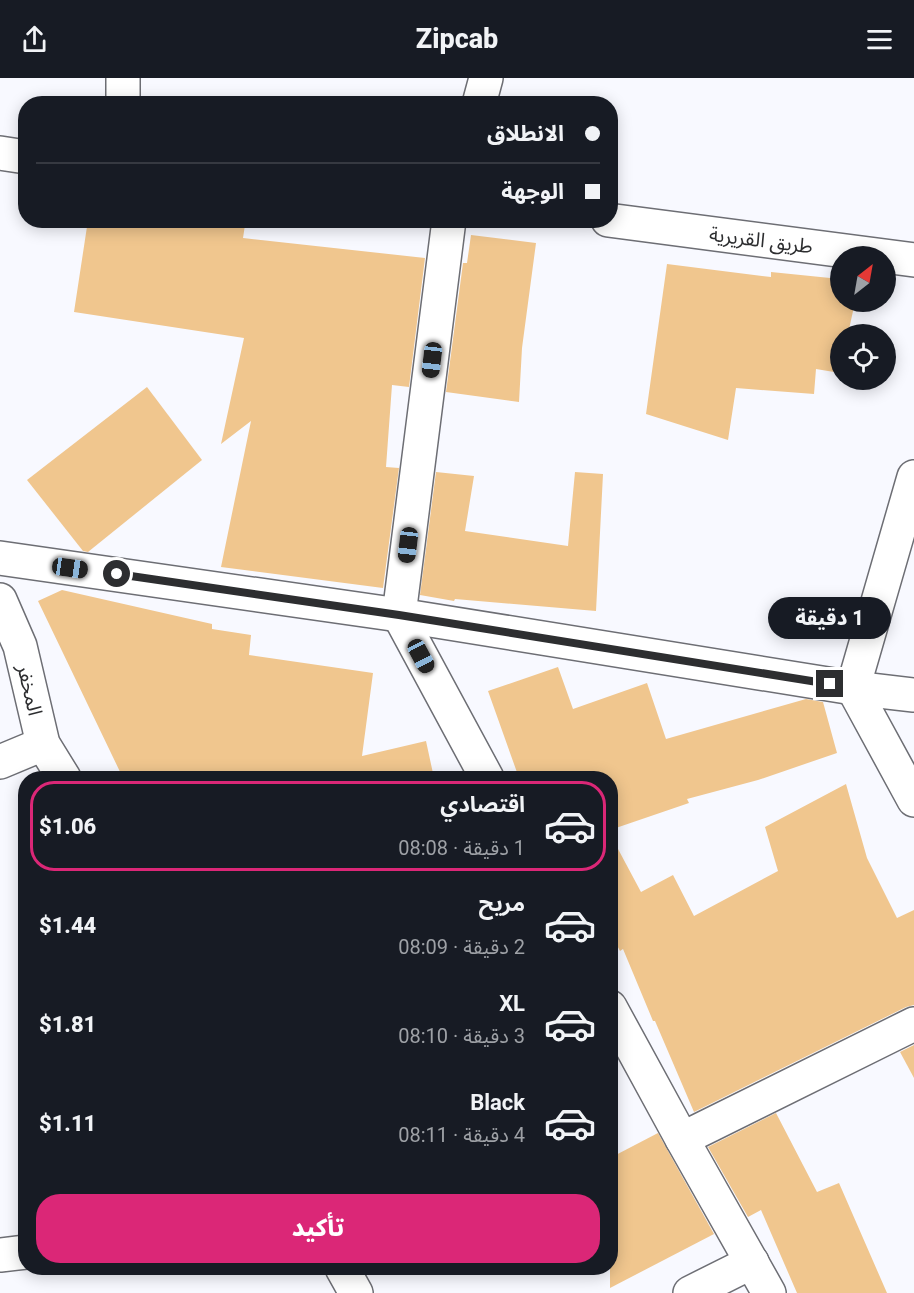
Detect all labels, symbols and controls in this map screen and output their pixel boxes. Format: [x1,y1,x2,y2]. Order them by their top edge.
icon: share [18,23,51,56]
text: Zipcab [416,23,498,55]
icon: menu [863,23,896,56]
text: الانطلاق [487,121,564,146]
text: الوجهة [501,179,564,204]
street label: طريق القريرية [708,222,814,259]
north arrow [830,246,896,312]
map controls [830,246,896,390]
button: locate [830,324,896,390]
car [421,341,443,379]
car [397,526,419,564]
car [51,557,89,579]
route start [103,560,130,587]
callout: 1 دقيقة [768,597,892,639]
text: 1 دقيقة [795,606,864,630]
car [405,636,437,676]
street label: المخفر [12,661,48,718]
route end [816,670,843,697]
text: اقتصادي [440,792,525,817]
icon: car [543,799,597,853]
text: $1.06 [39,814,96,839]
text: 1 دقيقة · 08:08 [398,836,525,860]
text: مريح [479,891,525,916]
icon: car [543,898,597,952]
text: $1.44 [39,913,96,938]
text: 2 دقيقة · 08:09 [398,935,525,959]
text: XL [499,991,525,1016]
icon: car [543,997,597,1051]
text: $1.81 [39,1012,96,1037]
text: 3 دقيقة · 08:10 [398,1024,525,1048]
text: Black [470,1090,525,1115]
icon: car [543,1096,597,1150]
text: $1.11 [39,1111,96,1136]
text: 4 دقيقة · 08:11 [398,1123,525,1147]
button: تأكيد [36,1194,600,1263]

